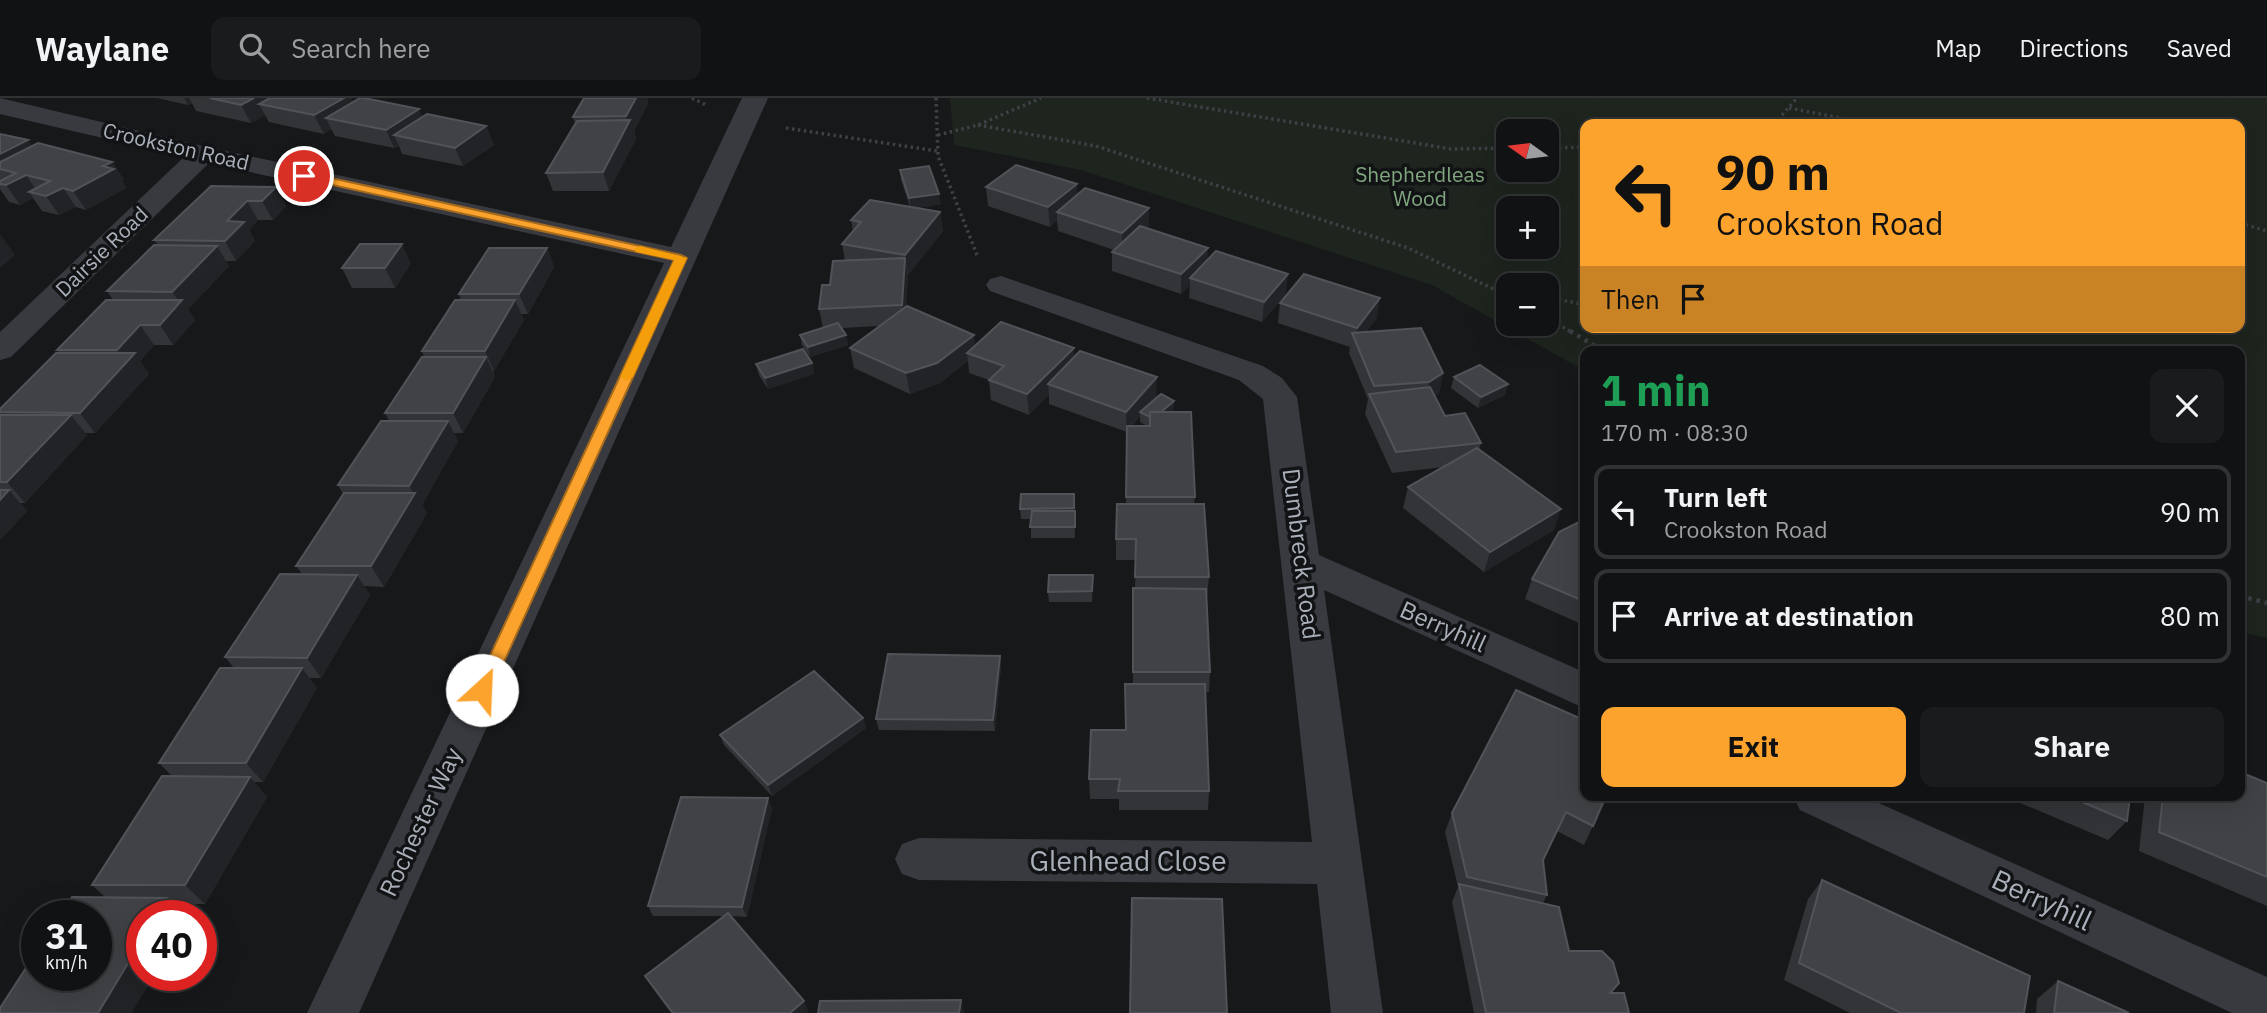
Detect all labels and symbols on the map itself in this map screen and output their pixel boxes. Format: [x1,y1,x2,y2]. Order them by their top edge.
street label: Crookston Road [100,116,252,176]
north arrow [1496,119,1559,182]
pin [274,146,334,206]
park label: Shepherdleas Wood [1355,160,1485,212]
street label: Dairsie Road [49,200,154,303]
street label: Dumbreck Road [1276,467,1328,641]
street label: Berryhill [1395,593,1492,659]
position arrow [445,653,519,727]
street label: Rochester Way [372,742,469,901]
street label: Glenhead Close [1029,842,1227,879]
street label: Berryhill [1986,860,2098,939]
speed limit sign: 40 [126,900,217,991]

